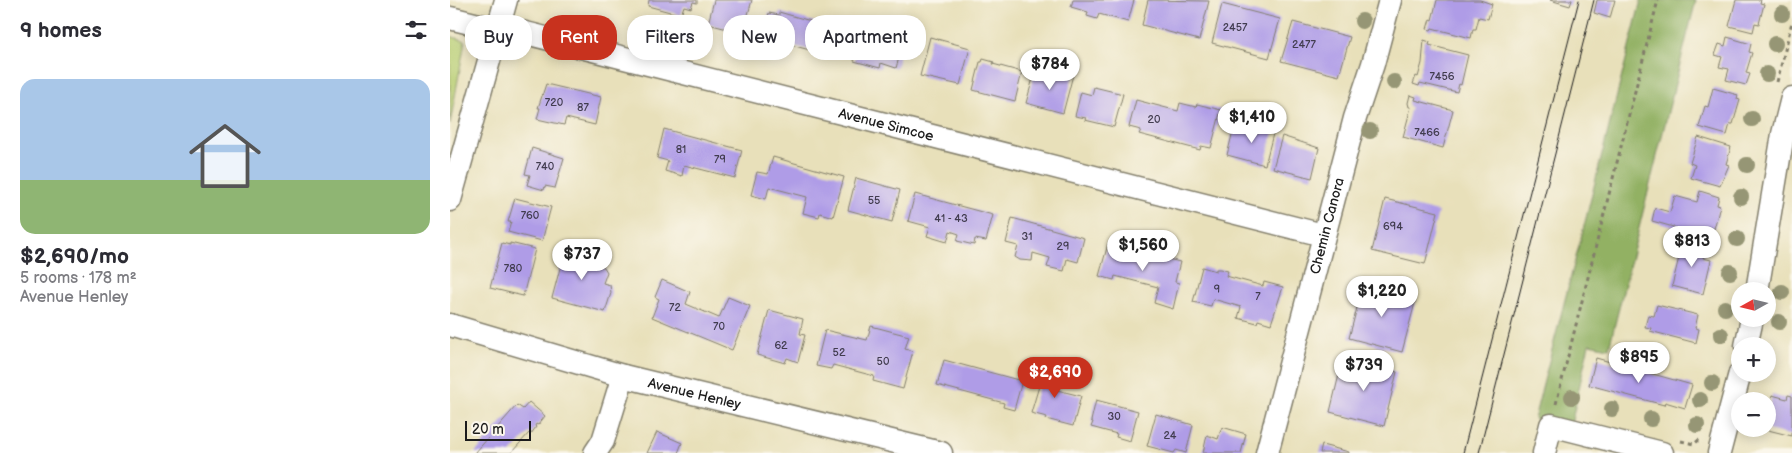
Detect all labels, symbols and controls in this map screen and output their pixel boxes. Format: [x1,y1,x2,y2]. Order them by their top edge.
chip: Buy [465,15,532,60]
chip: Rent [542,15,617,60]
chip: Filters [627,15,713,60]
chip: New [723,15,795,60]
chip: Apartment [805,15,926,60]
icon: filters [402,16,430,44]
text: 9 homes [20,18,102,43]
house number: 2457 [1223,21,1248,34]
house number: 2477 [1292,38,1317,51]
pin: $784 [1020,48,1080,91]
text: $784 [1031,55,1069,74]
house number: 7456 [1429,70,1455,83]
house number: 720 [545,96,564,109]
house number: 87 [577,101,589,114]
pin: $1,410 [1211,102,1293,144]
street label: Avenue Simcoe [837,105,935,145]
text: $1,410 [1229,108,1275,127]
icon: home [180,111,270,201]
house number: 20 [1148,113,1161,126]
house number: 7466 [1414,126,1440,139]
house number: 81 [676,143,686,156]
house number: 79 [714,153,726,166]
house number: 740 [536,160,555,173]
street label: Chemin Canora [1306,176,1348,276]
house number: 55 [868,194,880,207]
house number: 760 [521,209,540,222]
house number: 41 - 43 [934,212,968,225]
house number: 694 [1383,220,1403,233]
pin: $813 [1662,226,1722,268]
house number: 31 [1021,230,1033,243]
pin: $1,560 [1102,230,1184,272]
text: $813 [1674,232,1710,251]
text: $1,560 [1118,236,1168,255]
pin: $737 [552,238,612,281]
house number: 29 [1057,240,1069,253]
text: $2,690/mo [20,244,129,269]
text: $737 [563,245,601,264]
house number: 780 [504,262,523,275]
text: 5 rooms · 178 m² [20,269,137,288]
pin: $1,220 [1341,276,1423,318]
text: $1,220 [1357,282,1407,301]
north arrow [1731,282,1776,328]
map controls [1731,282,1776,437]
house number: 9 [1214,283,1220,296]
text: Avenue Henley [20,288,128,307]
house number: 7 [1255,290,1261,303]
house number: 72 [669,301,681,314]
house number: 70 [713,320,725,333]
button: + [1731,337,1776,382]
house number: 62 [774,339,788,352]
pin: $895 [1609,342,1669,384]
house number: 52 [833,346,846,359]
text: $895 [1620,348,1658,367]
pin: $739 [1334,350,1394,392]
house number: 50 [877,355,890,368]
pin: $2,690 [1014,356,1096,399]
text: $739 [1345,356,1383,375]
text: $2,690 [1029,363,1081,382]
street label: Avenue Henley [646,374,743,413]
button: − [1731,392,1776,437]
house number: 30 [1107,410,1121,423]
scale bar [465,418,531,441]
text: 20 m [472,421,504,438]
house number: 24 [1163,429,1177,442]

